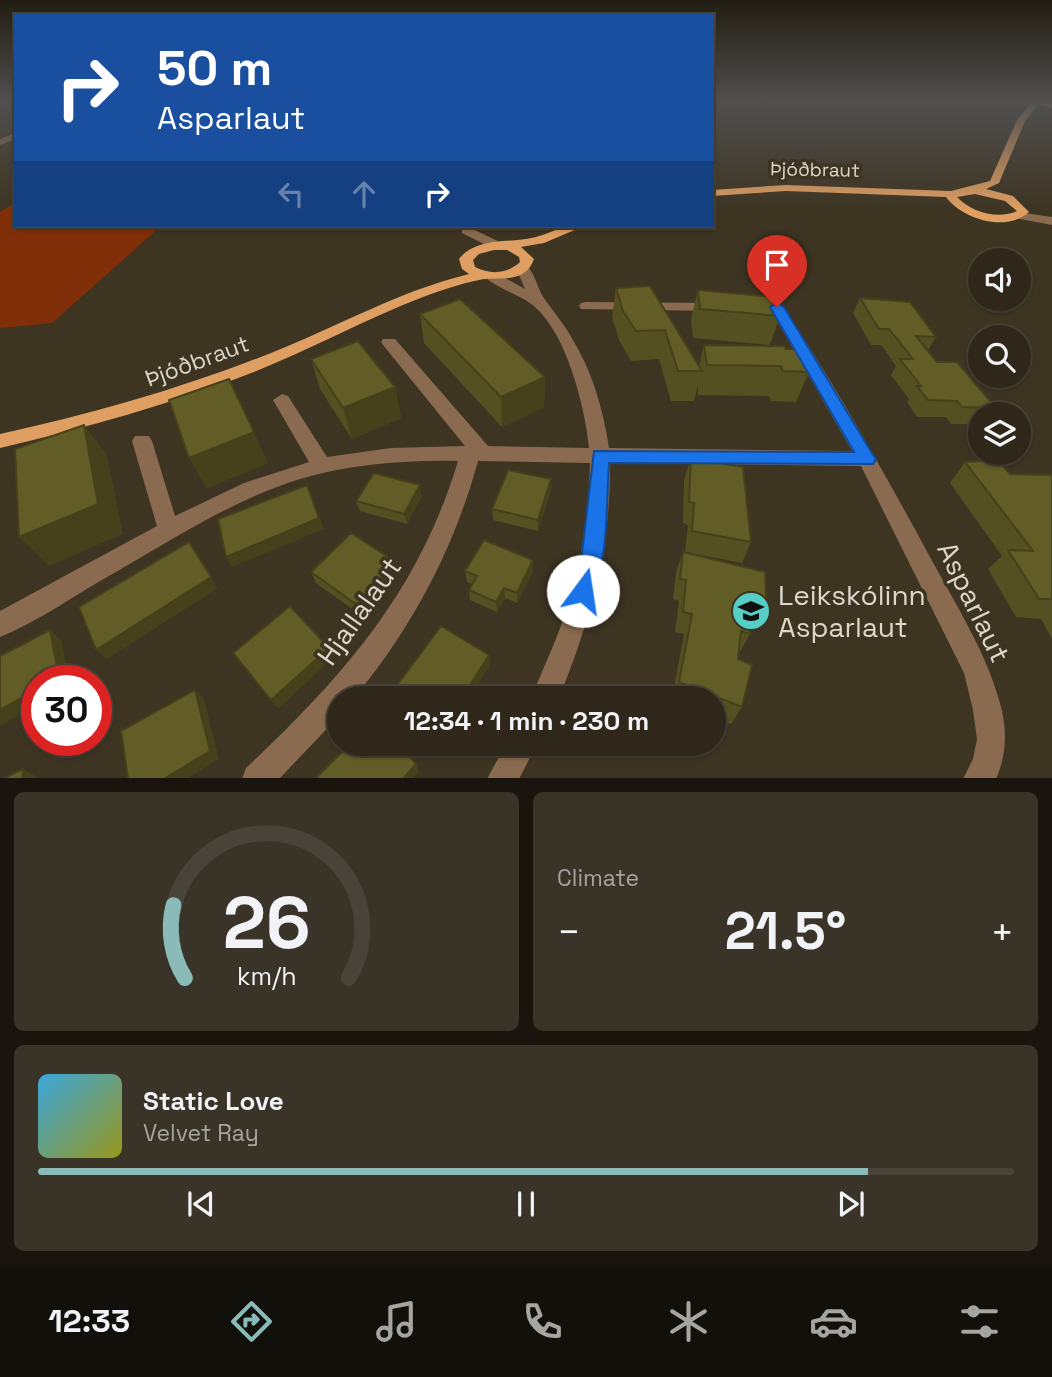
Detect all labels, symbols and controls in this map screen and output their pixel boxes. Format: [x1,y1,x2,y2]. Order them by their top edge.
text: 50 m [157,37,272,99]
icon: right [42,42,133,133]
text: Asparlaut [157,98,305,138]
street label: Þjóðbraut [770,156,860,183]
icon: left [272,175,310,213]
icon: ahead [345,175,383,213]
icon: right [418,175,456,213]
pin [747,235,807,307]
icon: arrive [758,246,796,284]
map controls [968,248,1031,465]
button: sound [968,248,1031,311]
button: search [968,325,1031,388]
street label: Þjóðbraut [141,328,253,394]
button: layers [968,402,1031,465]
street label: Asparlaut [929,536,1019,668]
street label: Hjallalaut [309,550,409,672]
position arrow [546,554,620,628]
place label: Leikskólinn Asparlaut [778,577,926,645]
school or university icon: Leikskólinn Asparlaut [730,590,772,632]
speed limit sign: 30 [21,665,112,756]
text: 12:34 · 1 min · 230 m [404,704,649,738]
text: Climate [557,863,639,893]
text: 26 [222,876,311,969]
text: 21.5° [725,898,846,964]
text: − [557,908,581,956]
text: + [990,908,1014,956]
text: km/h [237,959,296,991]
text: Static Love [143,1084,284,1118]
text: Velvet Ray [143,1118,259,1148]
icon: previous [182,1185,220,1223]
icon: pause [507,1185,545,1223]
icon: next [832,1185,870,1223]
icon: directions [227,1297,276,1346]
icon: music [372,1297,421,1346]
icon: phone [518,1297,567,1346]
icon: climate [664,1297,713,1346]
icon: car [809,1297,858,1346]
icon: filters [955,1297,1004,1346]
text: 12:33 [48,1301,130,1341]

